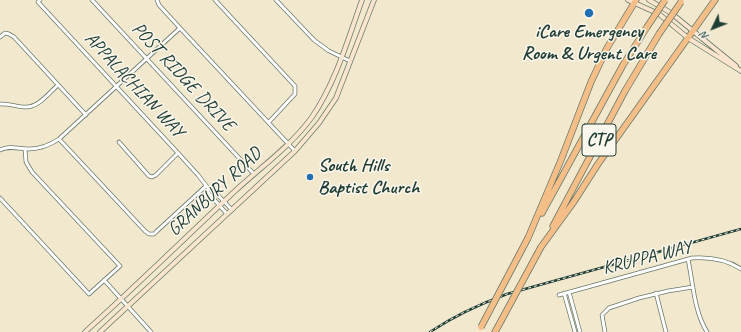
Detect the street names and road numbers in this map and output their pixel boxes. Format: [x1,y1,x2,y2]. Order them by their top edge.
street label: POST RIDGE DRIVE [127,18,239,136]
street label: APPALACHIAN WAY [79,27,189,143]
road number: CTP [582,124,616,156]
street label: GRANBURY ROAD [163,143,267,241]
street label: KRUPPA WAY [600,236,694,280]

